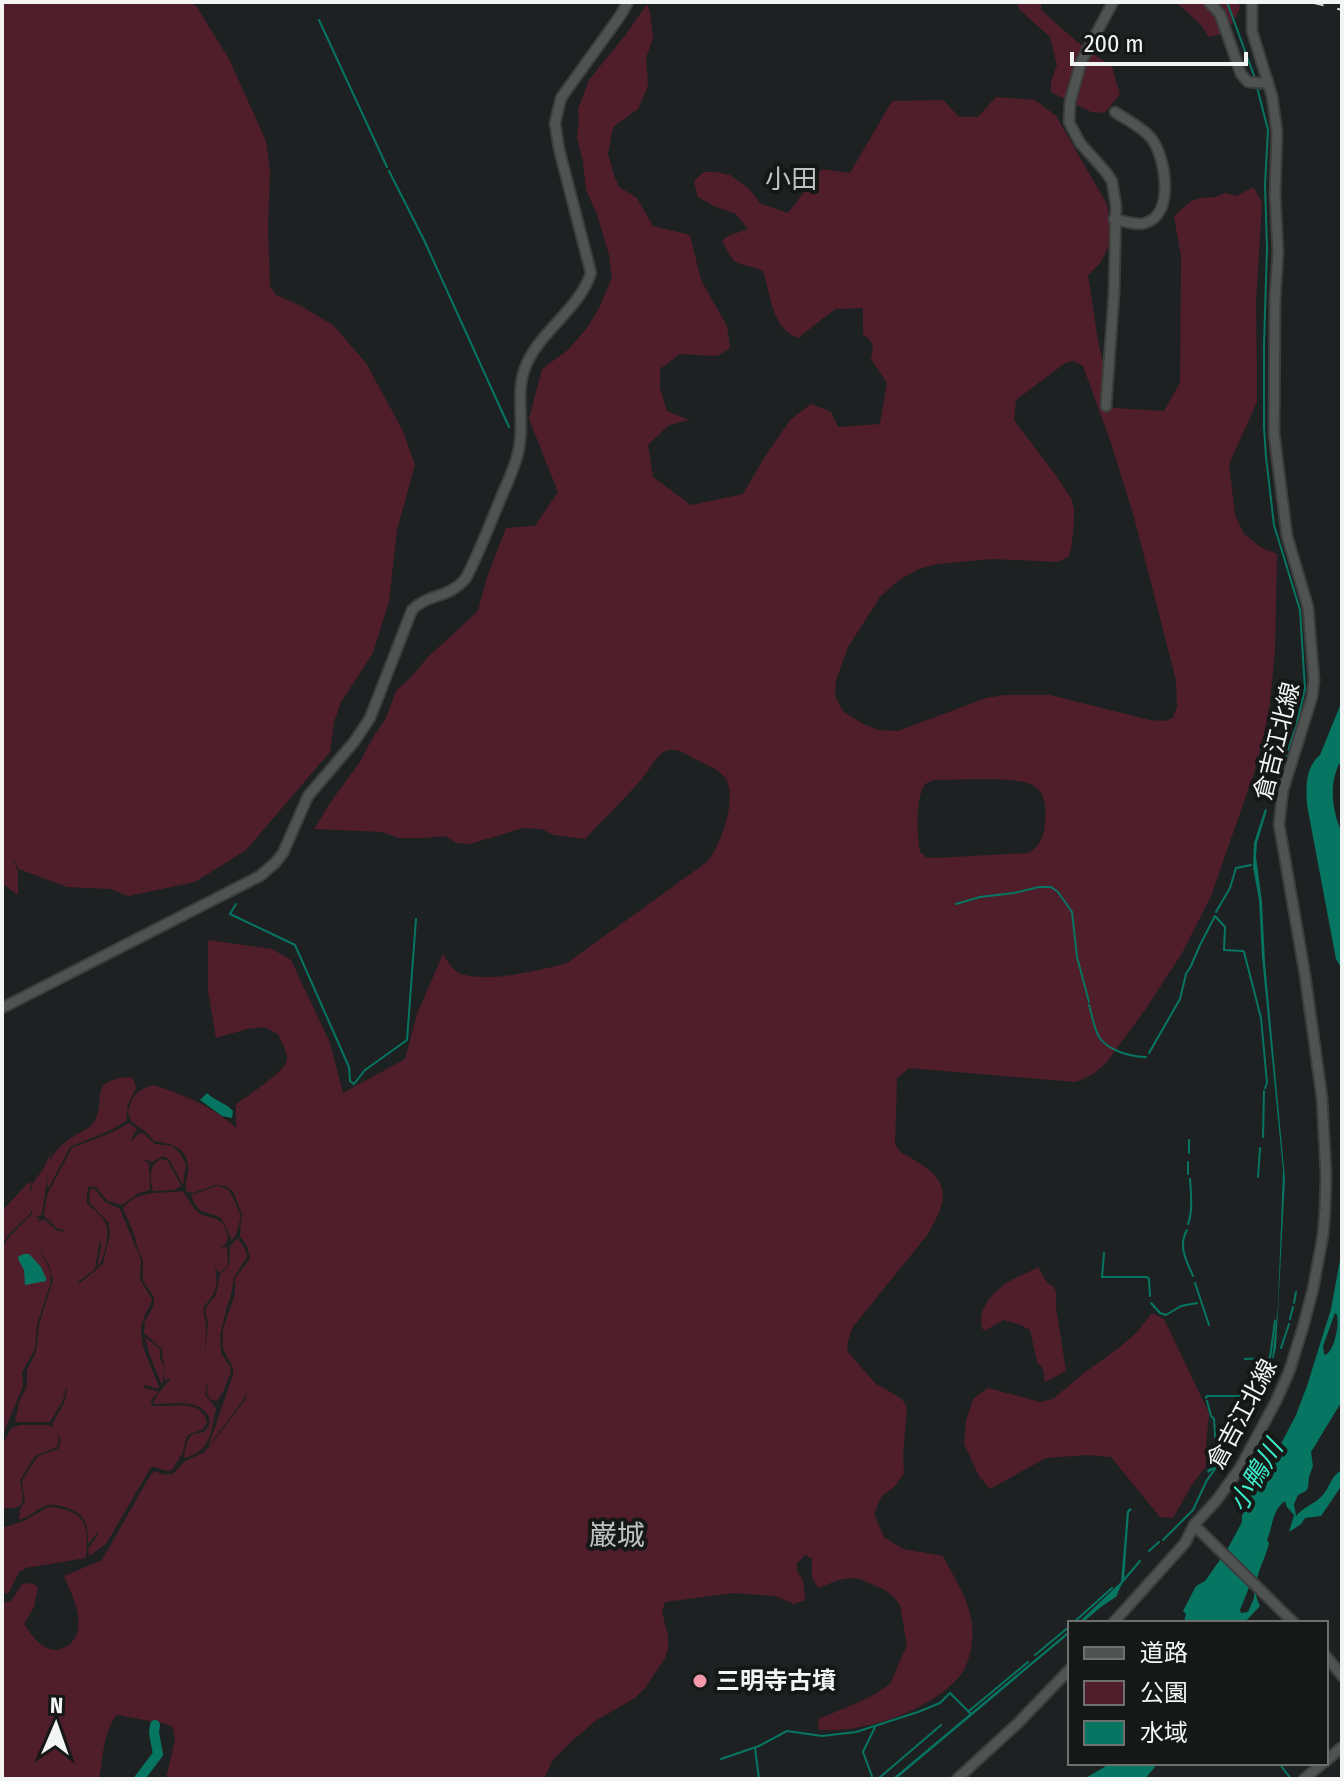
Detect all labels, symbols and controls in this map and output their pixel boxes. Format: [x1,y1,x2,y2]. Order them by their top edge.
scale bar [1072,16,1246,66]
text: 200 m [1084,30,1144,58]
district label: 小田 [765,164,817,195]
street label: 倉吉江北線 [1249,679,1305,803]
street label: 倉吉江北線 [1201,1354,1283,1474]
water label: 小鴨川 [1223,1432,1291,1517]
district label: 巌城 [589,1519,645,1552]
legend [1068,1621,1328,1765]
text: 道路 [1140,1639,1188,1667]
place label: 三明寺古墳 [716,1667,836,1695]
marker: 三明寺古墳 [691,1672,709,1690]
text: 公園 [1140,1679,1188,1707]
north arrow [16,1685,96,1765]
text: N [50,1692,64,1719]
text: 水域 [1140,1719,1188,1747]

